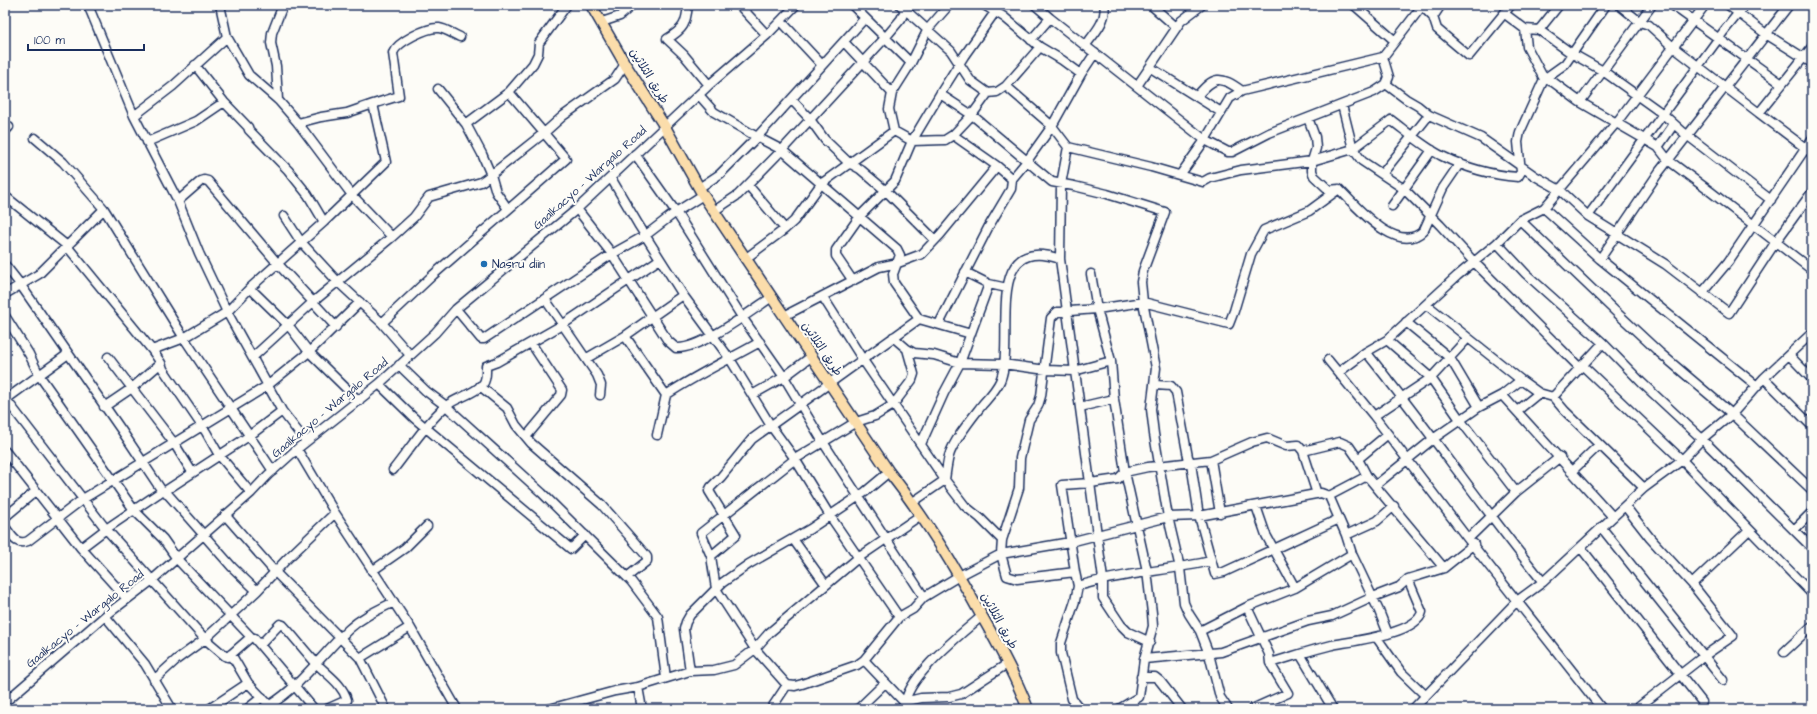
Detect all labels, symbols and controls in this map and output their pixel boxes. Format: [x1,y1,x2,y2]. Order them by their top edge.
scale bar [28,26,144,52]
text: 100 m [34,32,65,49]
street label: طريق الثلاثين [625,45,673,107]
street label: Gaalkacyo - Wargalo Road [530,122,651,234]
place label: Nasru diin [492,256,545,273]
marker: Nasru diin [479,259,489,269]
street label: طريق الثلاثين [797,318,847,380]
street label: Gaalkacyo - Wargalo Road [268,354,393,463]
street label: Gaalkacyo - Wargalo Road [22,566,148,673]
street label: طريق الثلاثين [976,590,1022,652]

